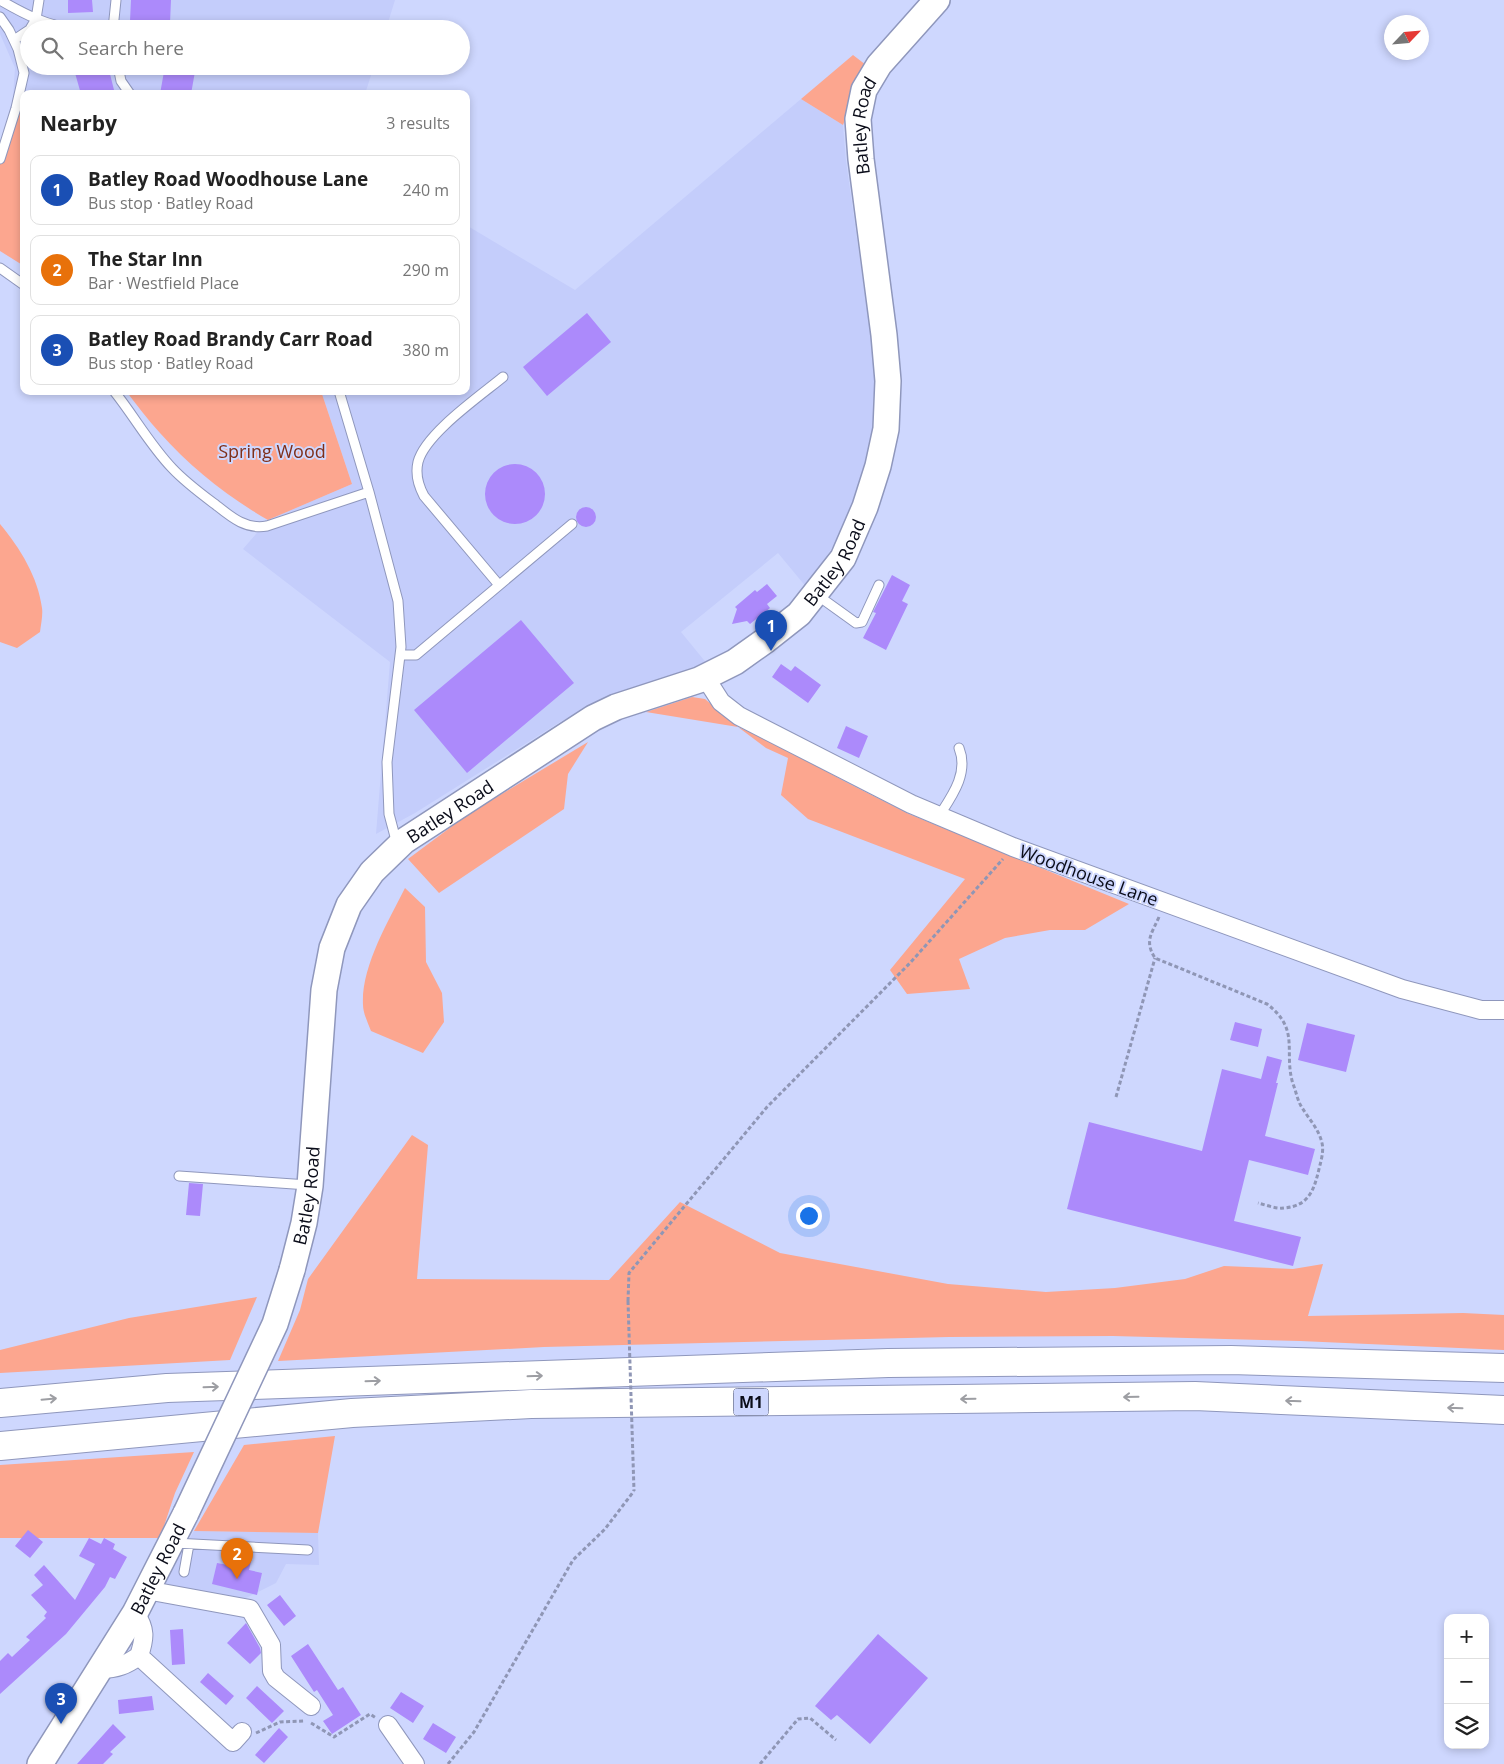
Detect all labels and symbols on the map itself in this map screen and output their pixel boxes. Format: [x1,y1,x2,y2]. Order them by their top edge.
north arrow [1384,15,1429,60]
street label: Batley Road [846,72,881,176]
park label: Spring Wood [218,439,326,463]
street label: Batley Road [798,515,871,611]
pin: 1 [755,610,787,651]
street label: Batley Road [402,774,498,848]
street label: Woodhouse Lane [1016,839,1162,911]
street label: Batley Road [287,1146,325,1247]
your location [796,1203,822,1229]
one-way arrow [527,1371,543,1381]
one-way arrow [364,1376,381,1386]
one-way arrow [202,1382,218,1391]
road number: M1 [734,1388,768,1415]
one-way arrow [1123,1392,1139,1402]
one-way arrow [40,1394,56,1404]
one-way arrow [960,1394,976,1404]
one-way arrow [1285,1396,1301,1405]
one-way arrow [1448,1403,1464,1412]
street label: Batley Road [124,1519,191,1619]
pin: 2 [221,1538,253,1579]
pin: 3 [45,1683,77,1724]

